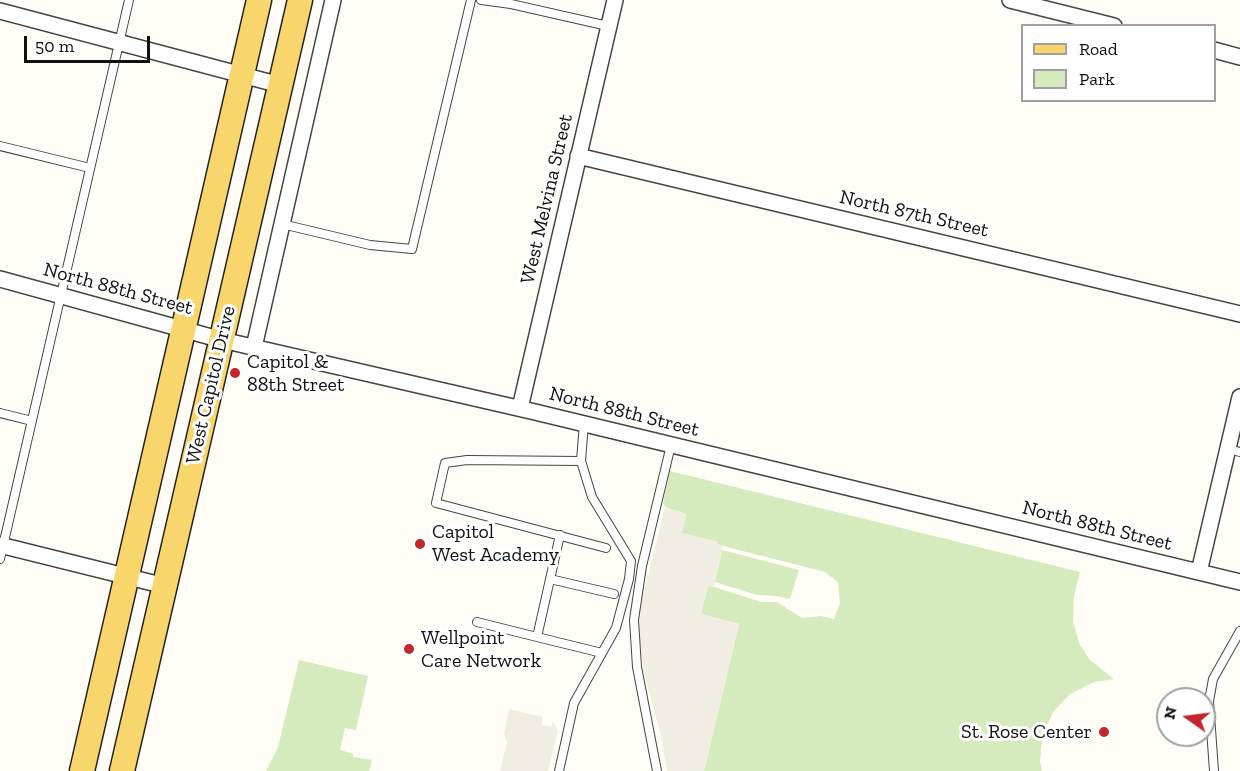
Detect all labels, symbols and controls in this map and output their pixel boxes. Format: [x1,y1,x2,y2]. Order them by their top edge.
scale bar [27,24,153,62]
legend [1021,24,1216,102]
text: 50 m [35,35,74,57]
text: Road [1079,38,1118,60]
text: Park [1079,68,1115,90]
street label: West Melvina Street [516,112,578,286]
street label: North 87th Street [837,185,991,243]
street label: North 88th Street [41,258,195,320]
street label: West Capitol Drive [181,304,241,466]
place label: Capitol & 88th Street [247,350,344,397]
marker: Capitol & 88th Street [228,366,242,380]
street label: North 88th Street [547,382,701,442]
street label: North 88th Street [1020,496,1174,556]
place label: Capitol West Academy [432,520,559,567]
marker: Capitol West Academy [413,537,427,551]
place label: Wellpoint Care Network [421,626,541,673]
marker: Wellpoint Care Network [402,642,416,656]
north arrow [1156,687,1216,747]
text: N [1159,705,1181,721]
place label: St. Rose Center [961,720,1092,744]
marker: St. Rose Center [1097,725,1111,739]

